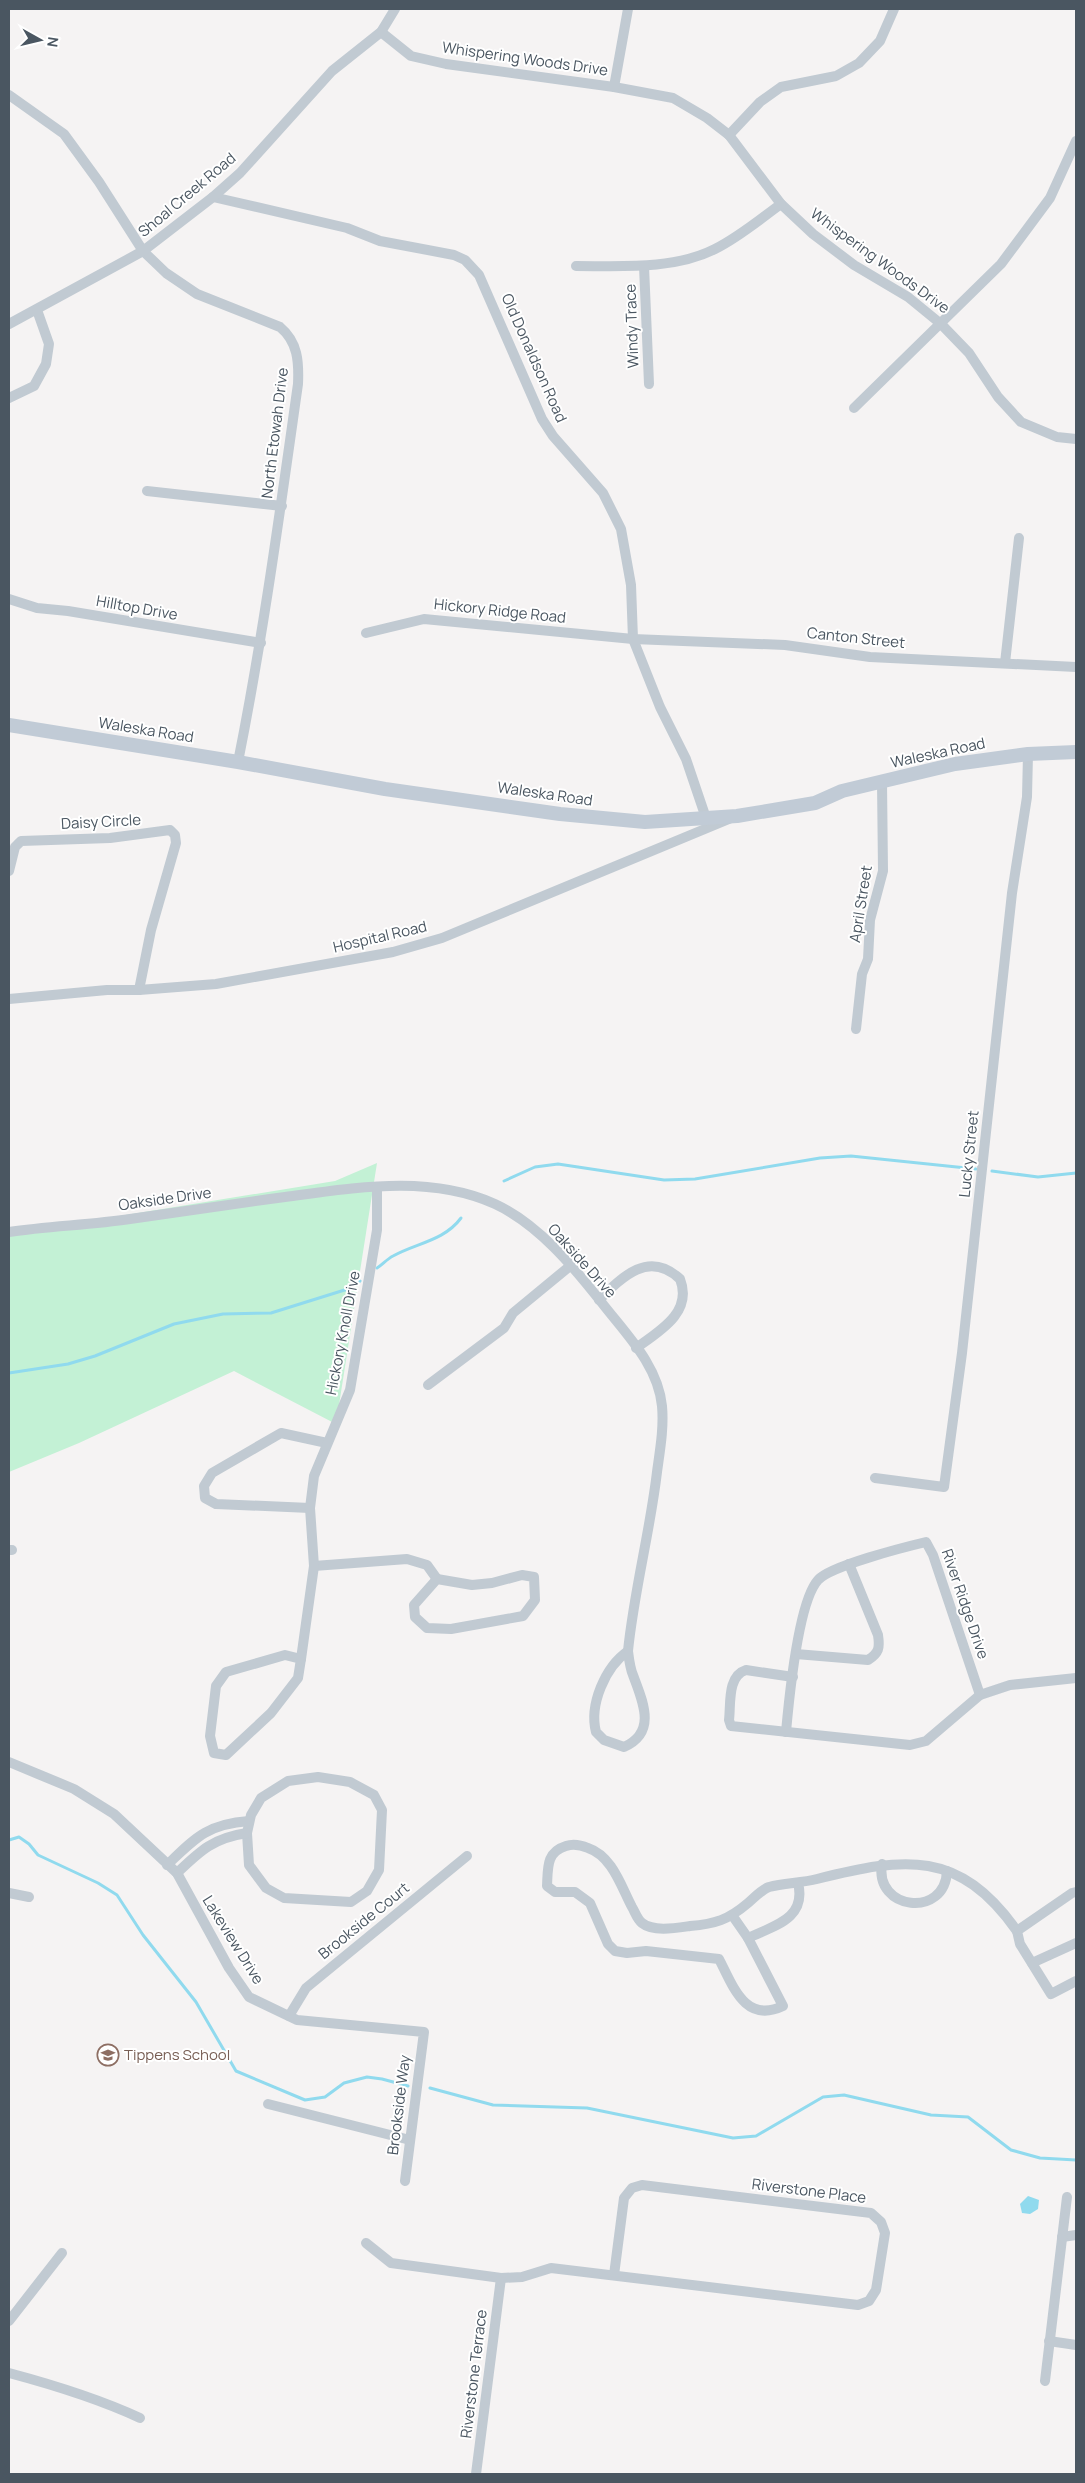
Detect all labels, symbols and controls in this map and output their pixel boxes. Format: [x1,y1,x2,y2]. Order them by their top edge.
north arrow [15,15,65,65]
text: N [43,36,63,48]
street label: Whispering Woods Drive [441,36,610,81]
street label: Shoal Creek Road [133,148,240,242]
street label: Whispering Woods Drive [806,203,954,318]
street label: Windy Trace [620,283,643,369]
street label: Old Donaldson Road [497,290,572,426]
street label: North Etowah Drive [256,366,293,500]
street label: Hilltop Drive [95,590,180,625]
street label: Hickory Ridge Road [433,593,567,628]
street label: Canton Street [806,622,906,653]
street label: Waleska Road [97,712,195,747]
street label: Waleska Road [889,732,987,773]
street label: Waleska Road [496,776,594,811]
street label: Daisy Circle [60,809,142,834]
street label: April Street [844,864,877,944]
street label: Hospital Road [331,916,429,958]
street label: Lucky Street [953,1109,984,1198]
street label: Oakside Drive [117,1182,213,1215]
street label: Oakside Drive [543,1219,622,1303]
street label: Hickory Knoll Drive [320,1269,365,1397]
street label: River Ridge Drive [937,1546,994,1662]
street label: Brookside Court [314,1877,414,1964]
street label: Lakeview Drive [198,1891,269,1988]
school or university icon: Tippens School [96,2043,120,2067]
place label: Tippens School [124,2044,230,2065]
street label: Brookside Way [382,2054,415,2156]
street label: Riverstone Place [751,2173,868,2208]
street label: Riverstone Terrace [455,2308,492,2439]

